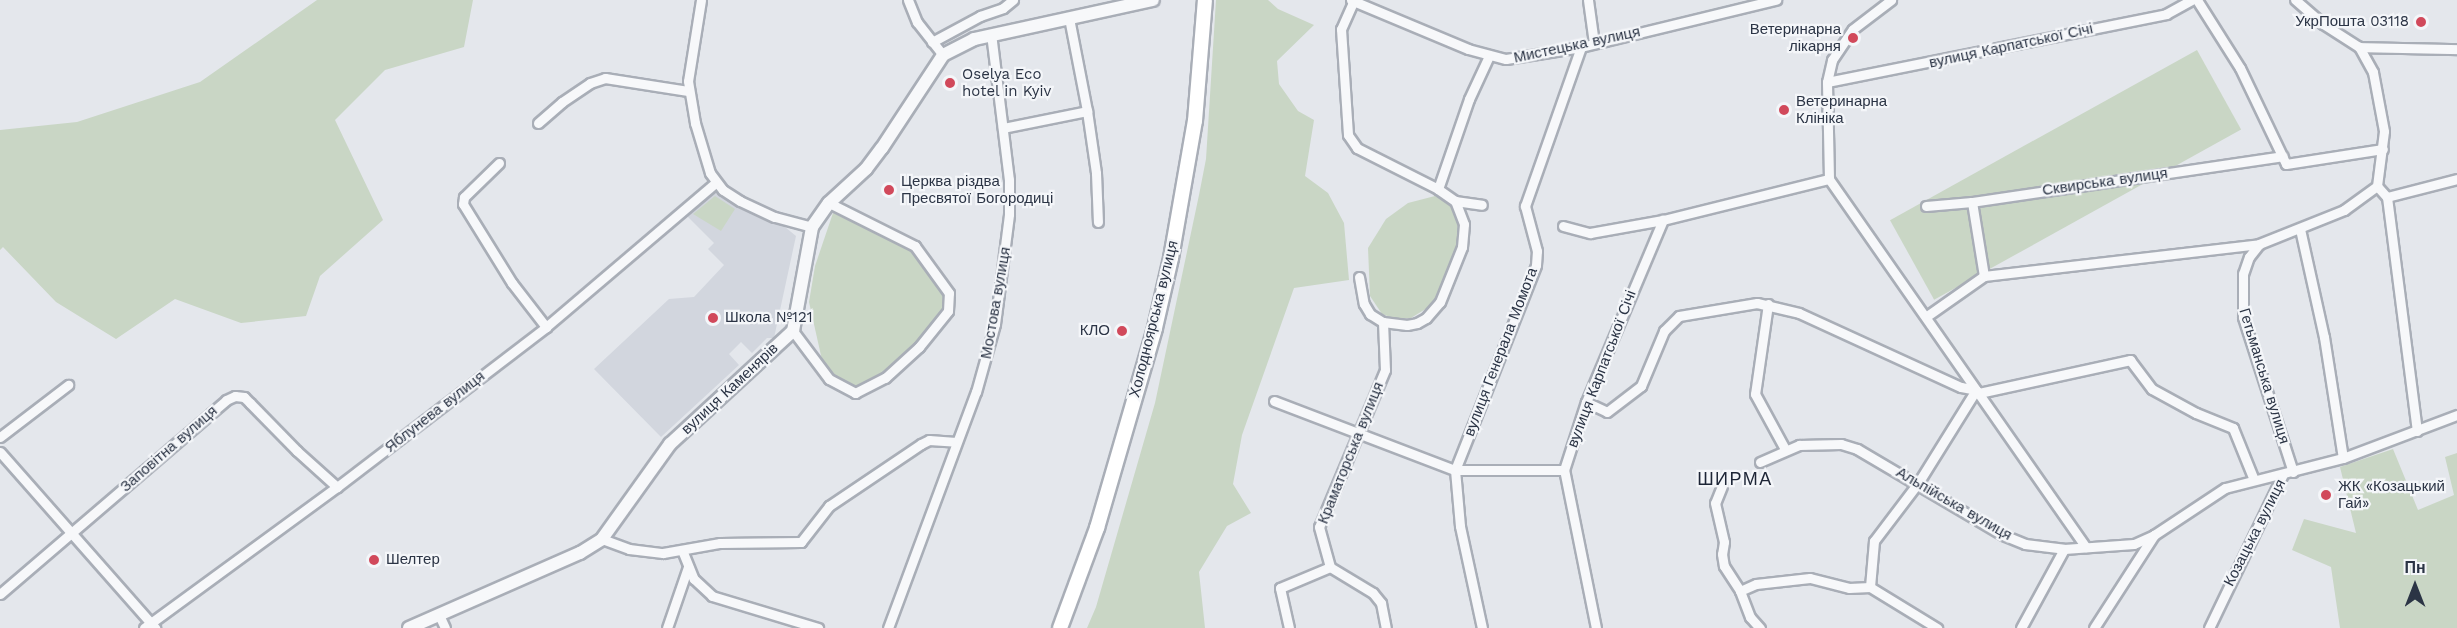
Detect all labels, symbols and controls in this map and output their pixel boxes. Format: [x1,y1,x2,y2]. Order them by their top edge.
place label: УкрПошта 03118 [2295,13,2409,31]
marker: УкрПошта 03118 [2414,15,2428,29]
place label: Ветеринарна лікарня [1750,20,1841,55]
street label: вулиця Карпатської Січі [1927,20,2095,72]
street label: Мистецька вулиця [1512,23,1642,67]
marker: Ветеринарна лікарня [1846,31,1860,45]
place label: Oselya Eco hotel in Kyiv [962,65,1052,100]
marker: Oselya Eco hotel in Kyiv [943,76,957,90]
place label: Ветеринарна Клініка [1796,92,1887,127]
marker: Ветеринарна Клініка [1777,103,1791,117]
street label: Сквирська вулиця [2041,164,2169,200]
place label: Церква різдва Пресвятої Богородиці [901,172,1053,207]
marker: Церква різдва Пресвятої Богородиці [882,183,896,197]
street label: Холодноярська вулиця [1126,239,1182,399]
street label: Мостова вулиця [977,246,1015,360]
street label: вулиця Генерала Момота [1461,265,1541,439]
street label: вулиця Карпатської Січі [1564,288,1640,450]
street label: Гетьманська вулиця [2235,306,2293,446]
place label: Школа №121 [725,309,813,327]
marker: Школа №121 [706,311,720,325]
place label: КЛО [1080,322,1110,340]
marker: КЛО [1115,324,1129,338]
street label: вулиця Каменярів [678,340,782,438]
street label: Яблунева вулиця [382,367,488,457]
street label: Краматорська вулиця [1314,379,1388,527]
street label: Заповітна вулиця [117,402,221,496]
street label: Альпійська вулиця [1893,464,2015,544]
district label: ШИРМА [1697,468,1773,490]
street label: Козацька вулиця [2220,477,2290,589]
place label: ЖК «Козацький Гай» [2338,477,2445,512]
marker: ЖК «Козацький Гай» [2319,488,2333,502]
place label: Шелтер [386,551,440,569]
marker: Шелтер [367,553,381,567]
north arrow [2385,556,2445,616]
text: Пн [2404,558,2426,577]

